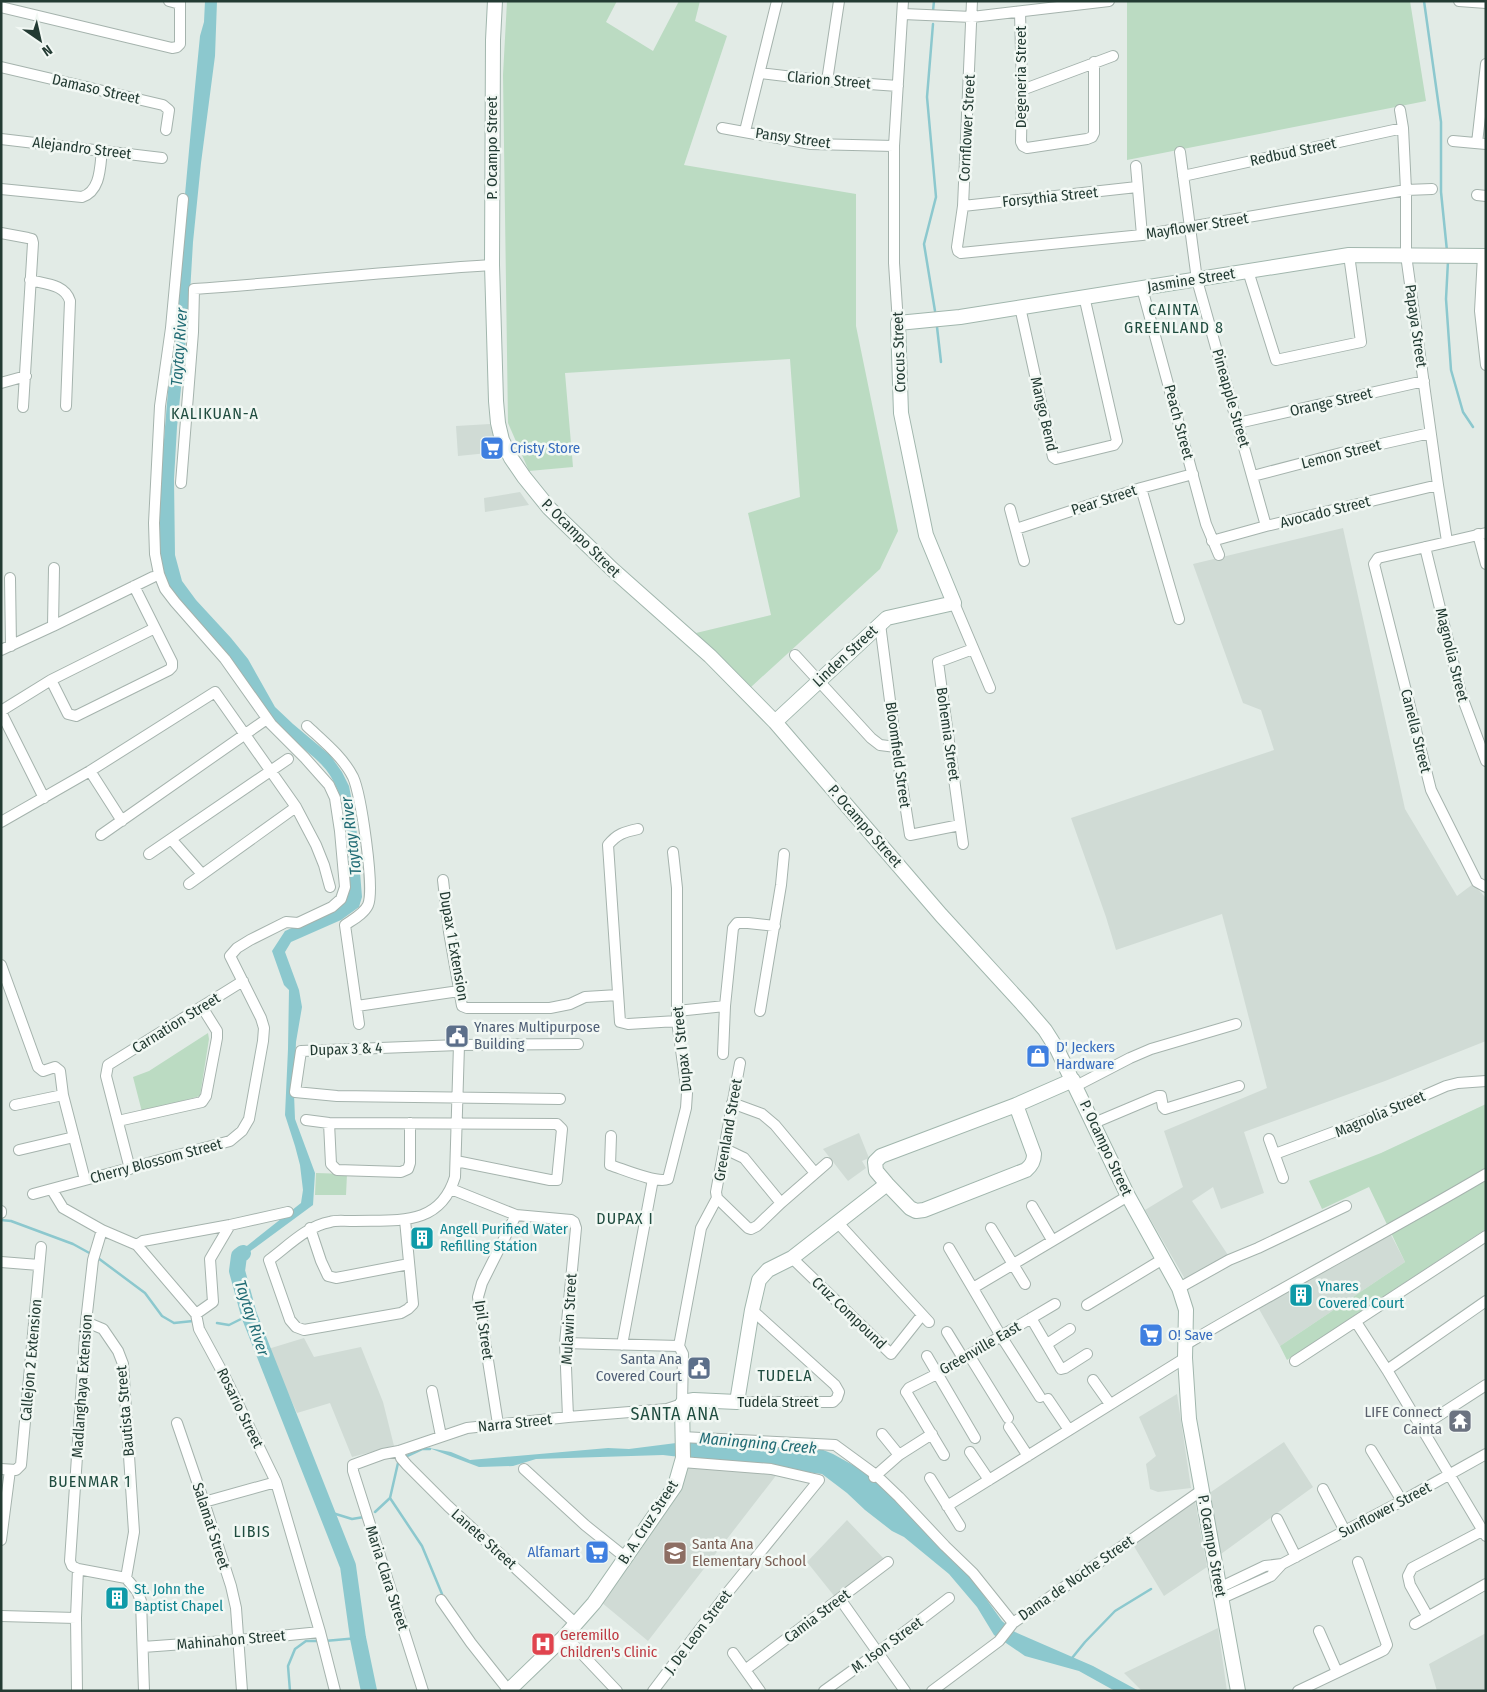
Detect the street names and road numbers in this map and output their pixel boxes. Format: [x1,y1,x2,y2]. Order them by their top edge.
street label: Degeneria Street [1012,26,1030,128]
street label: Clarion Street [786,67,872,93]
street label: Damaso Street [50,70,142,108]
street label: Cornflower Street [955,74,979,182]
street label: P. Ocampo Street [483,96,501,200]
street label: Pansy Street [754,124,832,152]
street label: Alejandro Street [32,133,133,163]
street label: Redbud Street [1248,134,1338,170]
street label: Forsythia Street [1001,183,1099,211]
street label: Mayflower Street [1145,209,1250,243]
street label: Jasmine Street [1146,264,1236,296]
street label: Papaya Street [1401,283,1431,369]
street label: Crocus Street [889,311,909,393]
street label: Pineapple Street [1208,347,1254,450]
street label: Mango Bend [1027,375,1061,453]
street label: Peach Street [1160,383,1198,461]
street label: Orange Street [1288,384,1374,420]
street label: Lemon Street [1299,435,1383,473]
street label: Pear Street [1069,481,1139,519]
street label: Avocado Street [1278,492,1372,532]
street label: P. Ocampo Street [538,495,624,581]
street label: Magnolia Street [1432,606,1472,704]
street label: Linden Street [809,621,881,691]
street label: Bohemia Street [933,686,963,782]
street label: Canella Street [1397,687,1435,775]
street label: Bloomfield Street [882,701,914,809]
street label: P. Ocampo Street [824,781,906,871]
street label: Dupax 1 Extension [436,890,472,1002]
street label: Carnation Street [129,989,223,1057]
street label: Dupax I Street [669,1005,695,1093]
street label: Dupax 3 & 4 [309,1039,383,1059]
street label: Greenland Street [710,1077,746,1183]
street label: Magnolia Street [1332,1087,1428,1141]
street label: P. Ocampo Street [1076,1097,1136,1199]
street label: Cherry Blossom Street [88,1135,224,1187]
street label: Mulawin Street [558,1273,580,1365]
street label: Cruz Compound [808,1273,890,1353]
street label: Callejon 2 Extension [17,1298,45,1422]
street label: Ipil Street [471,1299,497,1361]
street label: Madlanghaya Extension [68,1313,96,1459]
street label: Greenville East [936,1317,1024,1378]
street label: Bautista Street [112,1365,138,1457]
street label: Rosario Street [213,1365,267,1451]
street label: Tudela Street [737,1393,819,1411]
street label: Narra Street [477,1410,553,1436]
street label: B. A. Cruz Street [614,1477,682,1567]
street label: Sunflower Street [1336,1478,1434,1542]
street label: Salamat Street [189,1480,234,1572]
street label: P. Ocampo Street [1194,1493,1230,1599]
street label: Lanete Street [448,1505,520,1573]
street label: Maria Clara Street [362,1523,412,1633]
street label: Dama de Noche Street [1015,1531,1137,1625]
street label: Camia Street [780,1585,854,1647]
street label: J. De Leon Street [661,1586,735,1678]
street label: M. Ison Street [848,1613,926,1677]
street label: Mahinahon Street [176,1626,286,1654]

